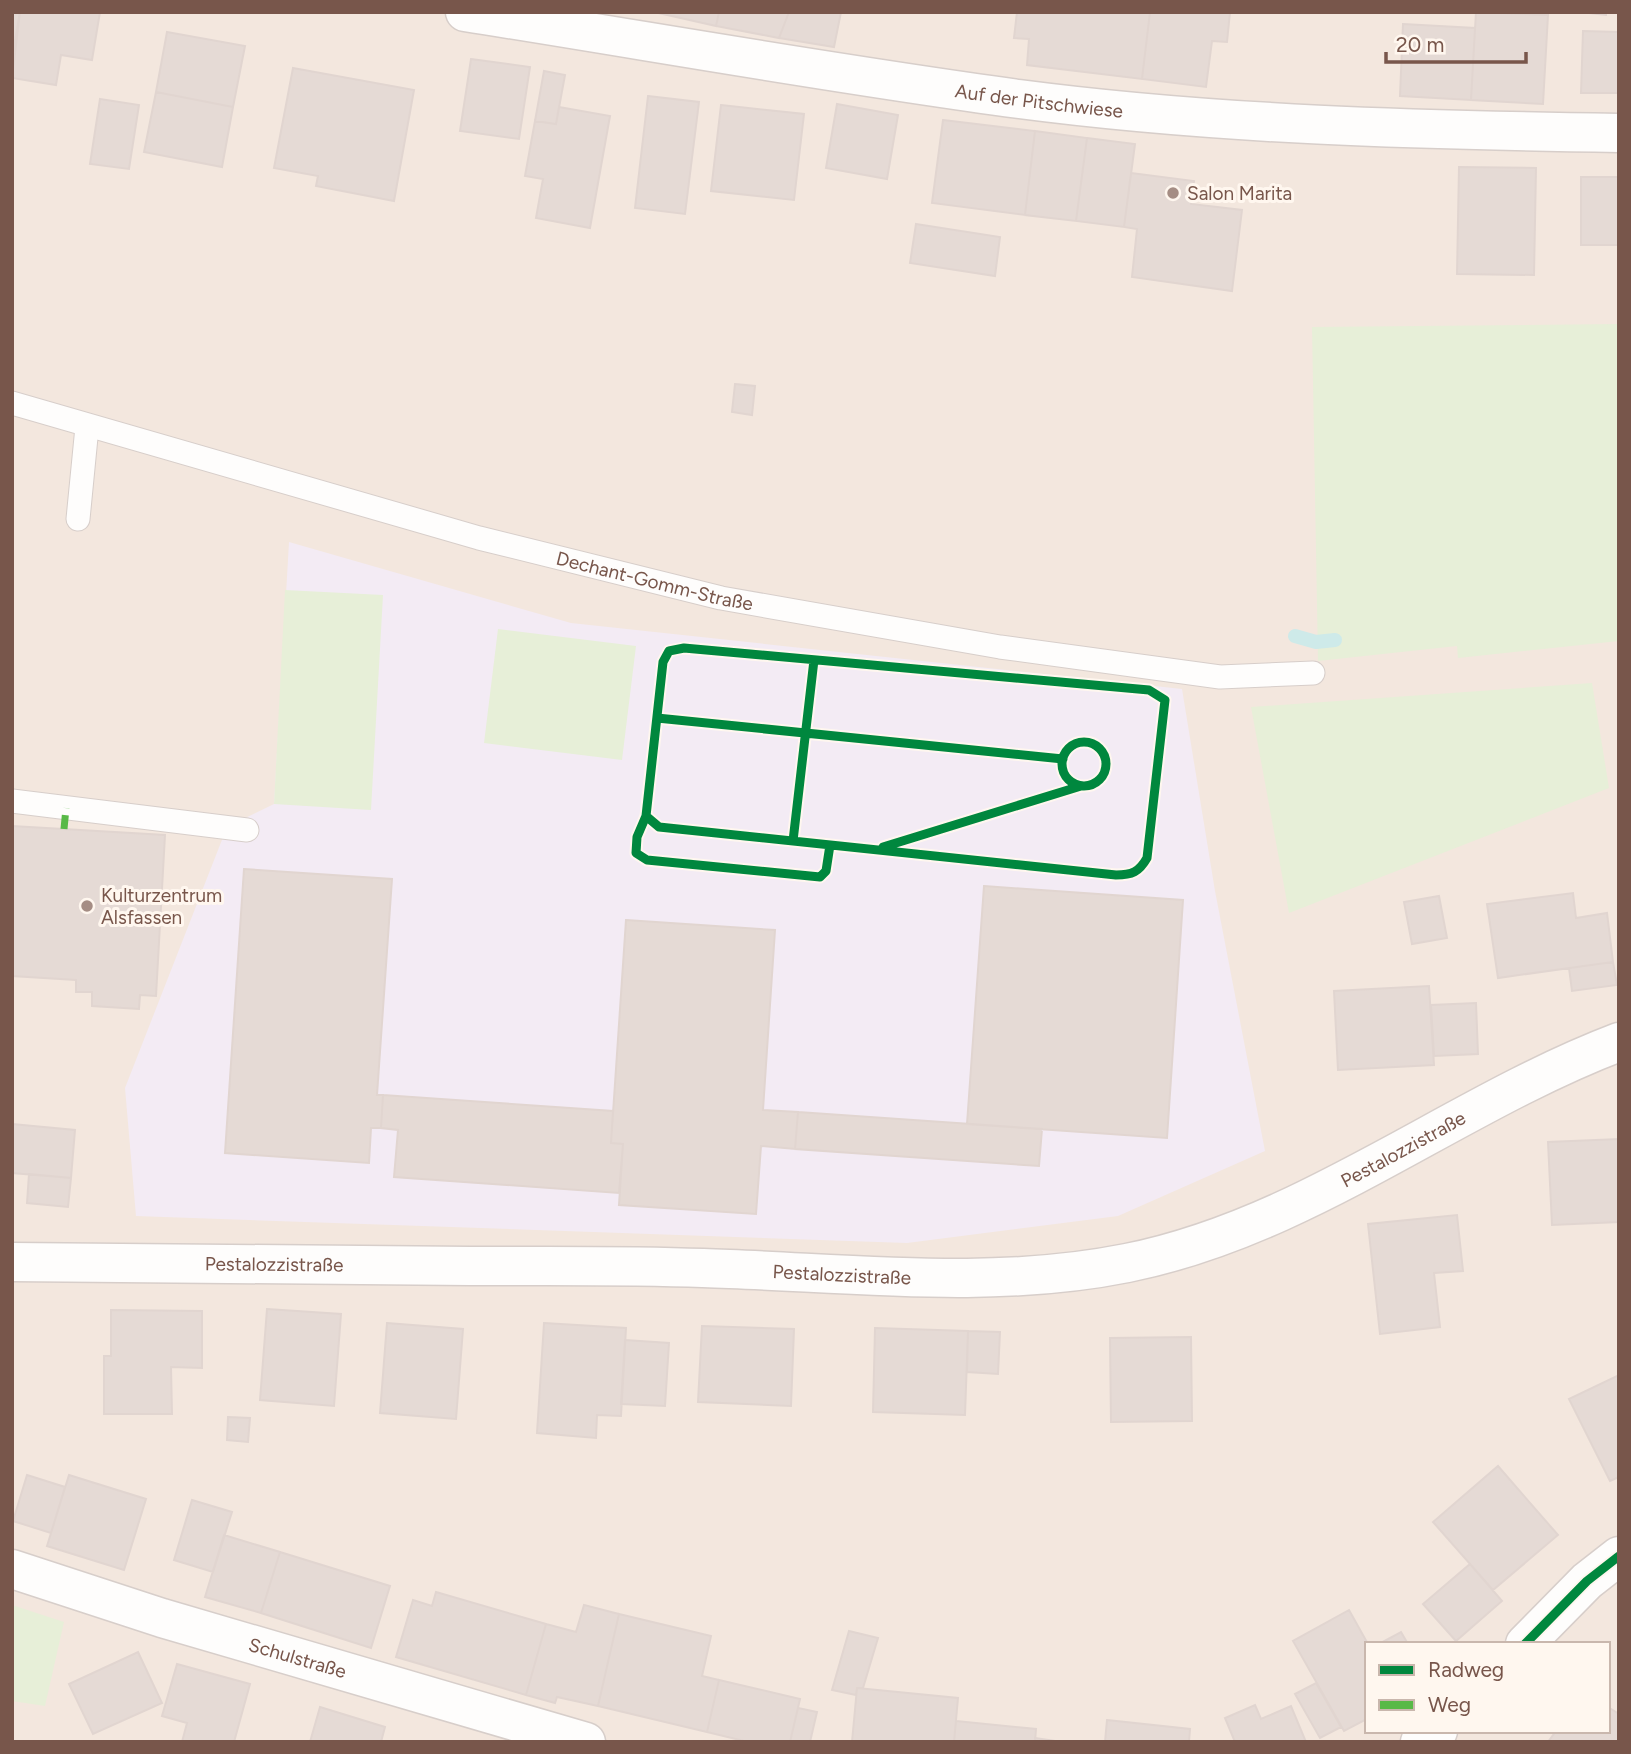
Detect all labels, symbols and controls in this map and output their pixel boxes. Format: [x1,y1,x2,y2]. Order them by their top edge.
scale bar [1386,21,1526,65]
text: 20 m [1396,32,1444,57]
street label: Auf der Pitschwiese [954,79,1124,123]
place label: Salon Marita [1187,182,1292,205]
marker: Salon Marita [1165,185,1181,201]
street label: Dechant-Gomm-Straße [554,547,755,615]
place label: Kulturzentrum Alsfassen [101,884,222,929]
marker: Kulturzentrum Alsfassen [79,898,95,914]
street label: Pestalozzistraße [1337,1106,1470,1192]
street label: Pestalozzistraße [205,1252,343,1277]
street label: Pestalozzistraße [772,1260,911,1289]
street label: Schulstraße [246,1633,349,1683]
legend [1365,1642,1610,1733]
text: Radweg [1428,1657,1504,1682]
text: Weg [1428,1692,1471,1717]

